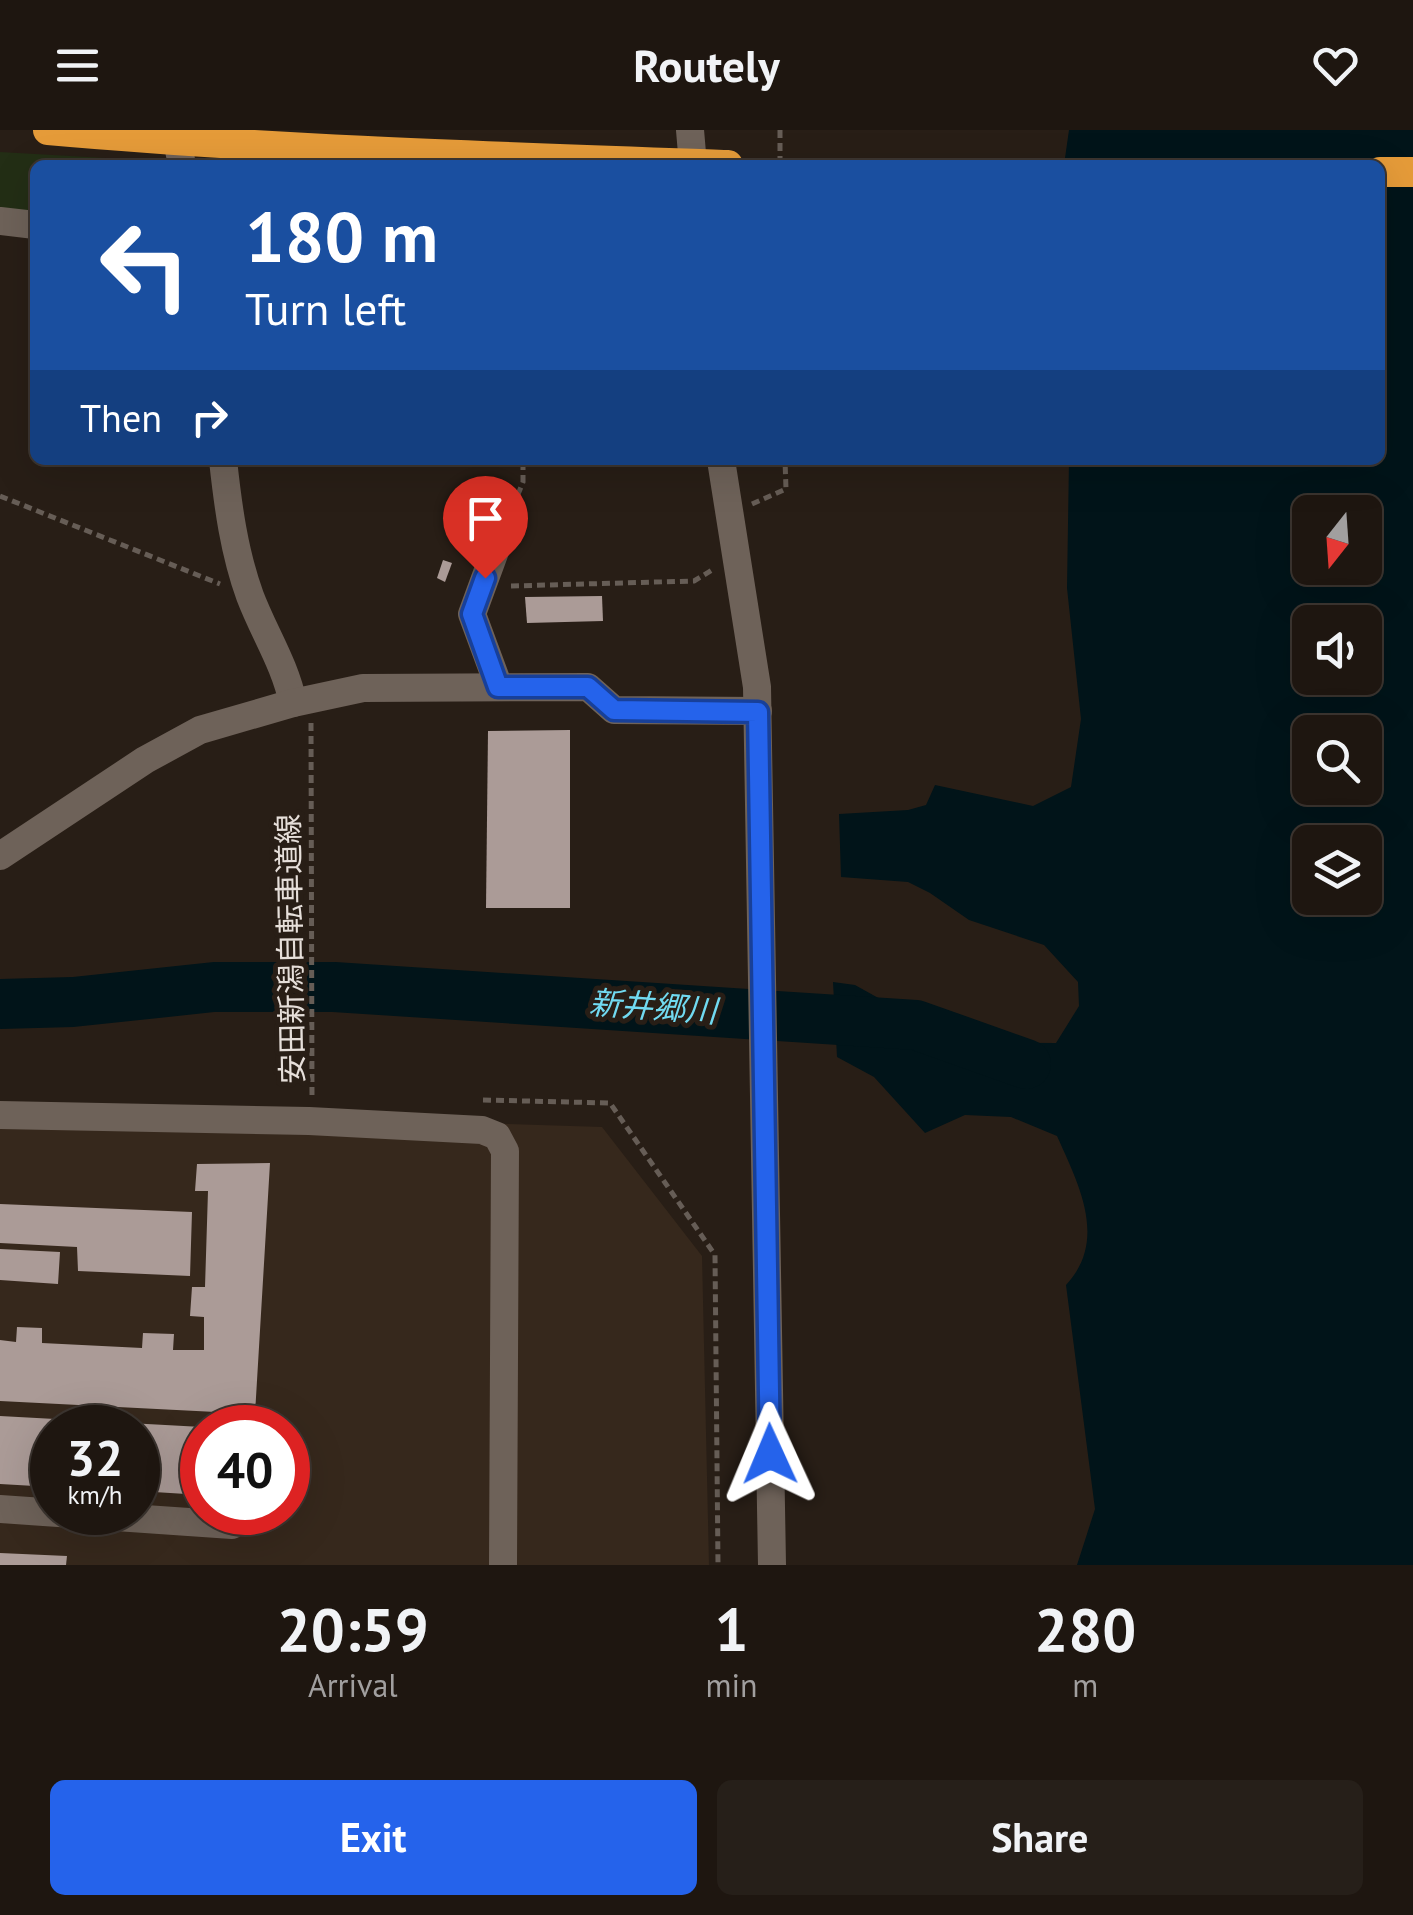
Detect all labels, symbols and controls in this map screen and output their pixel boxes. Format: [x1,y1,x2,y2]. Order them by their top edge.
text: Routely [633,36,780,94]
icon: menu [50,38,105,93]
icon: heart [1308,38,1363,93]
text: 180 m [245,191,438,281]
icon: left [80,200,210,330]
text: Turn left [245,279,406,337]
icon: right [182,390,237,445]
text: Then [80,393,162,442]
pin [443,476,528,579]
icon: arrive [458,491,513,546]
north arrow [1292,495,1382,585]
map controls [1292,495,1382,915]
button: sound [1292,605,1382,695]
button: search [1292,715,1382,805]
street label: 安田新潟自転車道線 [268,814,311,1084]
button: layers [1292,825,1382,915]
water label: 新井郷川 [588,981,721,1032]
position arrow [718,1402,822,1506]
speed limit sign: 40 [180,1405,310,1535]
text: 32 [67,1425,123,1490]
text: km/h [68,1479,122,1511]
text: 20:59 [277,1590,429,1668]
text: 1 [715,1590,749,1668]
text: 280 [1034,1590,1136,1668]
text: Arrival [308,1664,398,1706]
text: min [706,1664,758,1706]
text: m [1072,1664,1098,1706]
button: Exit [50,1780,697,1895]
button: Share [717,1780,1363,1895]

